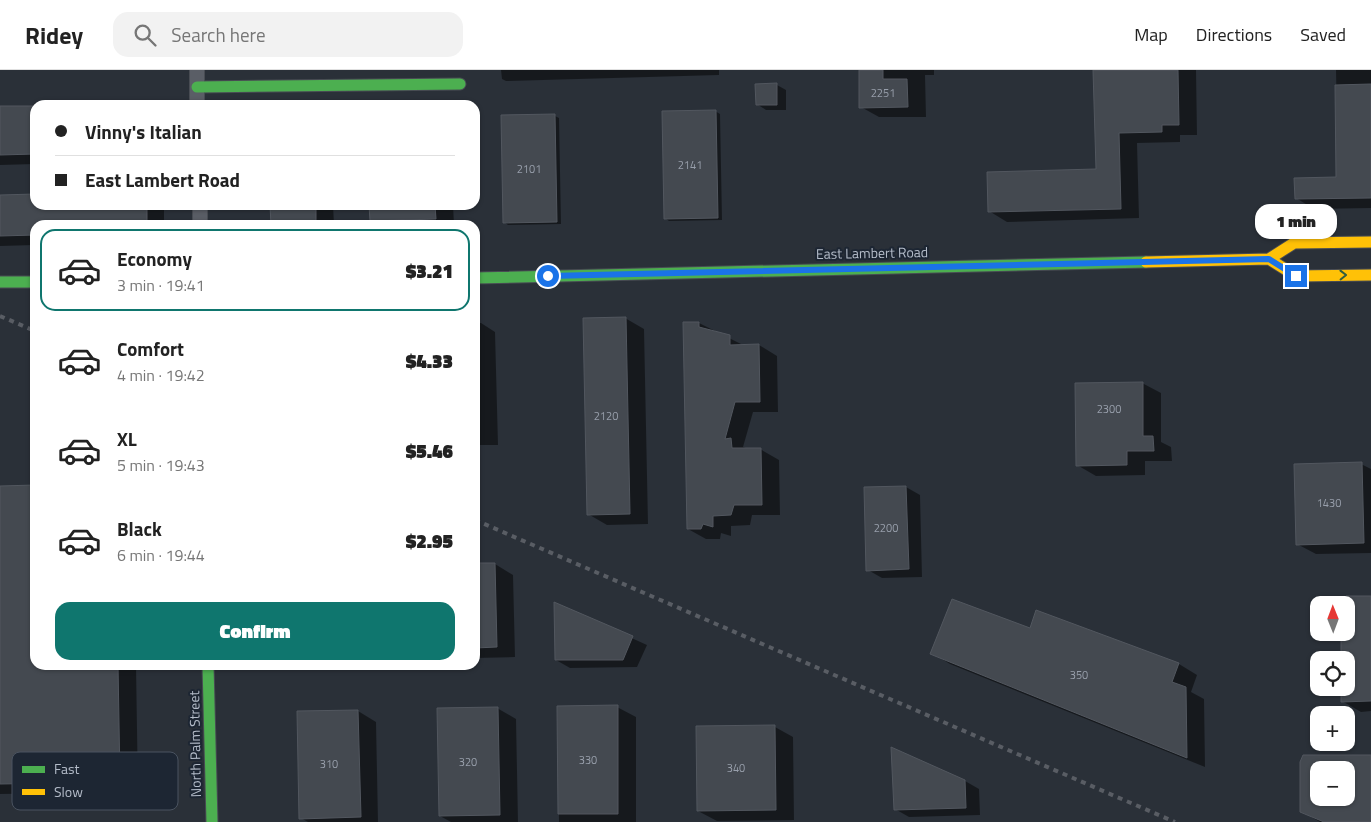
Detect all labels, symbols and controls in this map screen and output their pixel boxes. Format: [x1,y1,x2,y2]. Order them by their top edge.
search box [113,12,463,57]
text: Ridey [25,17,83,53]
text: Search here [171,20,266,49]
icon: search [131,21,159,49]
text: Map [1134,21,1168,48]
text: Directions [1196,21,1272,48]
text: Saved [1300,21,1346,48]
house number: 2251 [871,85,895,101]
text: Vinny's Italian [85,117,202,146]
house number: 2141 [678,157,702,173]
house number: 2101 [517,161,541,177]
text: East Lambert Road [85,165,240,194]
callout: 1 min [1255,204,1337,238]
text: 1 min [1276,209,1316,233]
street label: East Lambert Road [816,241,928,264]
text: Economy [117,244,192,273]
icon: car [57,248,102,293]
text: $3.21 [406,256,453,285]
route start [537,265,559,287]
route end [1285,265,1307,287]
one-way arrow [1339,270,1347,280]
text: 3 min · 19:41 [117,273,205,297]
text: Comfort [117,334,184,363]
icon: car [57,338,102,383]
text: $4.33 [406,346,453,375]
text: 4 min · 19:42 [117,363,205,387]
house number: 2300 [1097,401,1121,417]
house number: 2120 [594,408,618,424]
text: XL [117,424,137,453]
icon: car [57,428,102,473]
text: $5.46 [406,436,453,465]
text: 5 min · 19:43 [117,453,205,477]
house number: 1430 [1317,495,1341,511]
text: Black [117,514,162,543]
icon: car [57,518,102,563]
house number: 2200 [874,520,898,536]
text: $2.95 [406,526,453,555]
text: 6 min · 19:44 [117,543,205,567]
north arrow [1310,596,1355,641]
map controls [1310,596,1355,806]
button: Confirm [55,602,455,660]
button: locate [1310,651,1355,696]
house number: 350 [1070,667,1088,683]
street label: North Palm Street [183,691,206,797]
button: + [1310,706,1355,751]
legend [12,752,178,810]
house number: 330 [579,752,597,768]
house number: 320 [459,754,477,770]
house number: 310 [320,756,338,772]
text: Fast [54,758,79,779]
house number: 340 [727,760,745,776]
button: − [1310,761,1355,806]
text: Slow [54,781,83,802]

